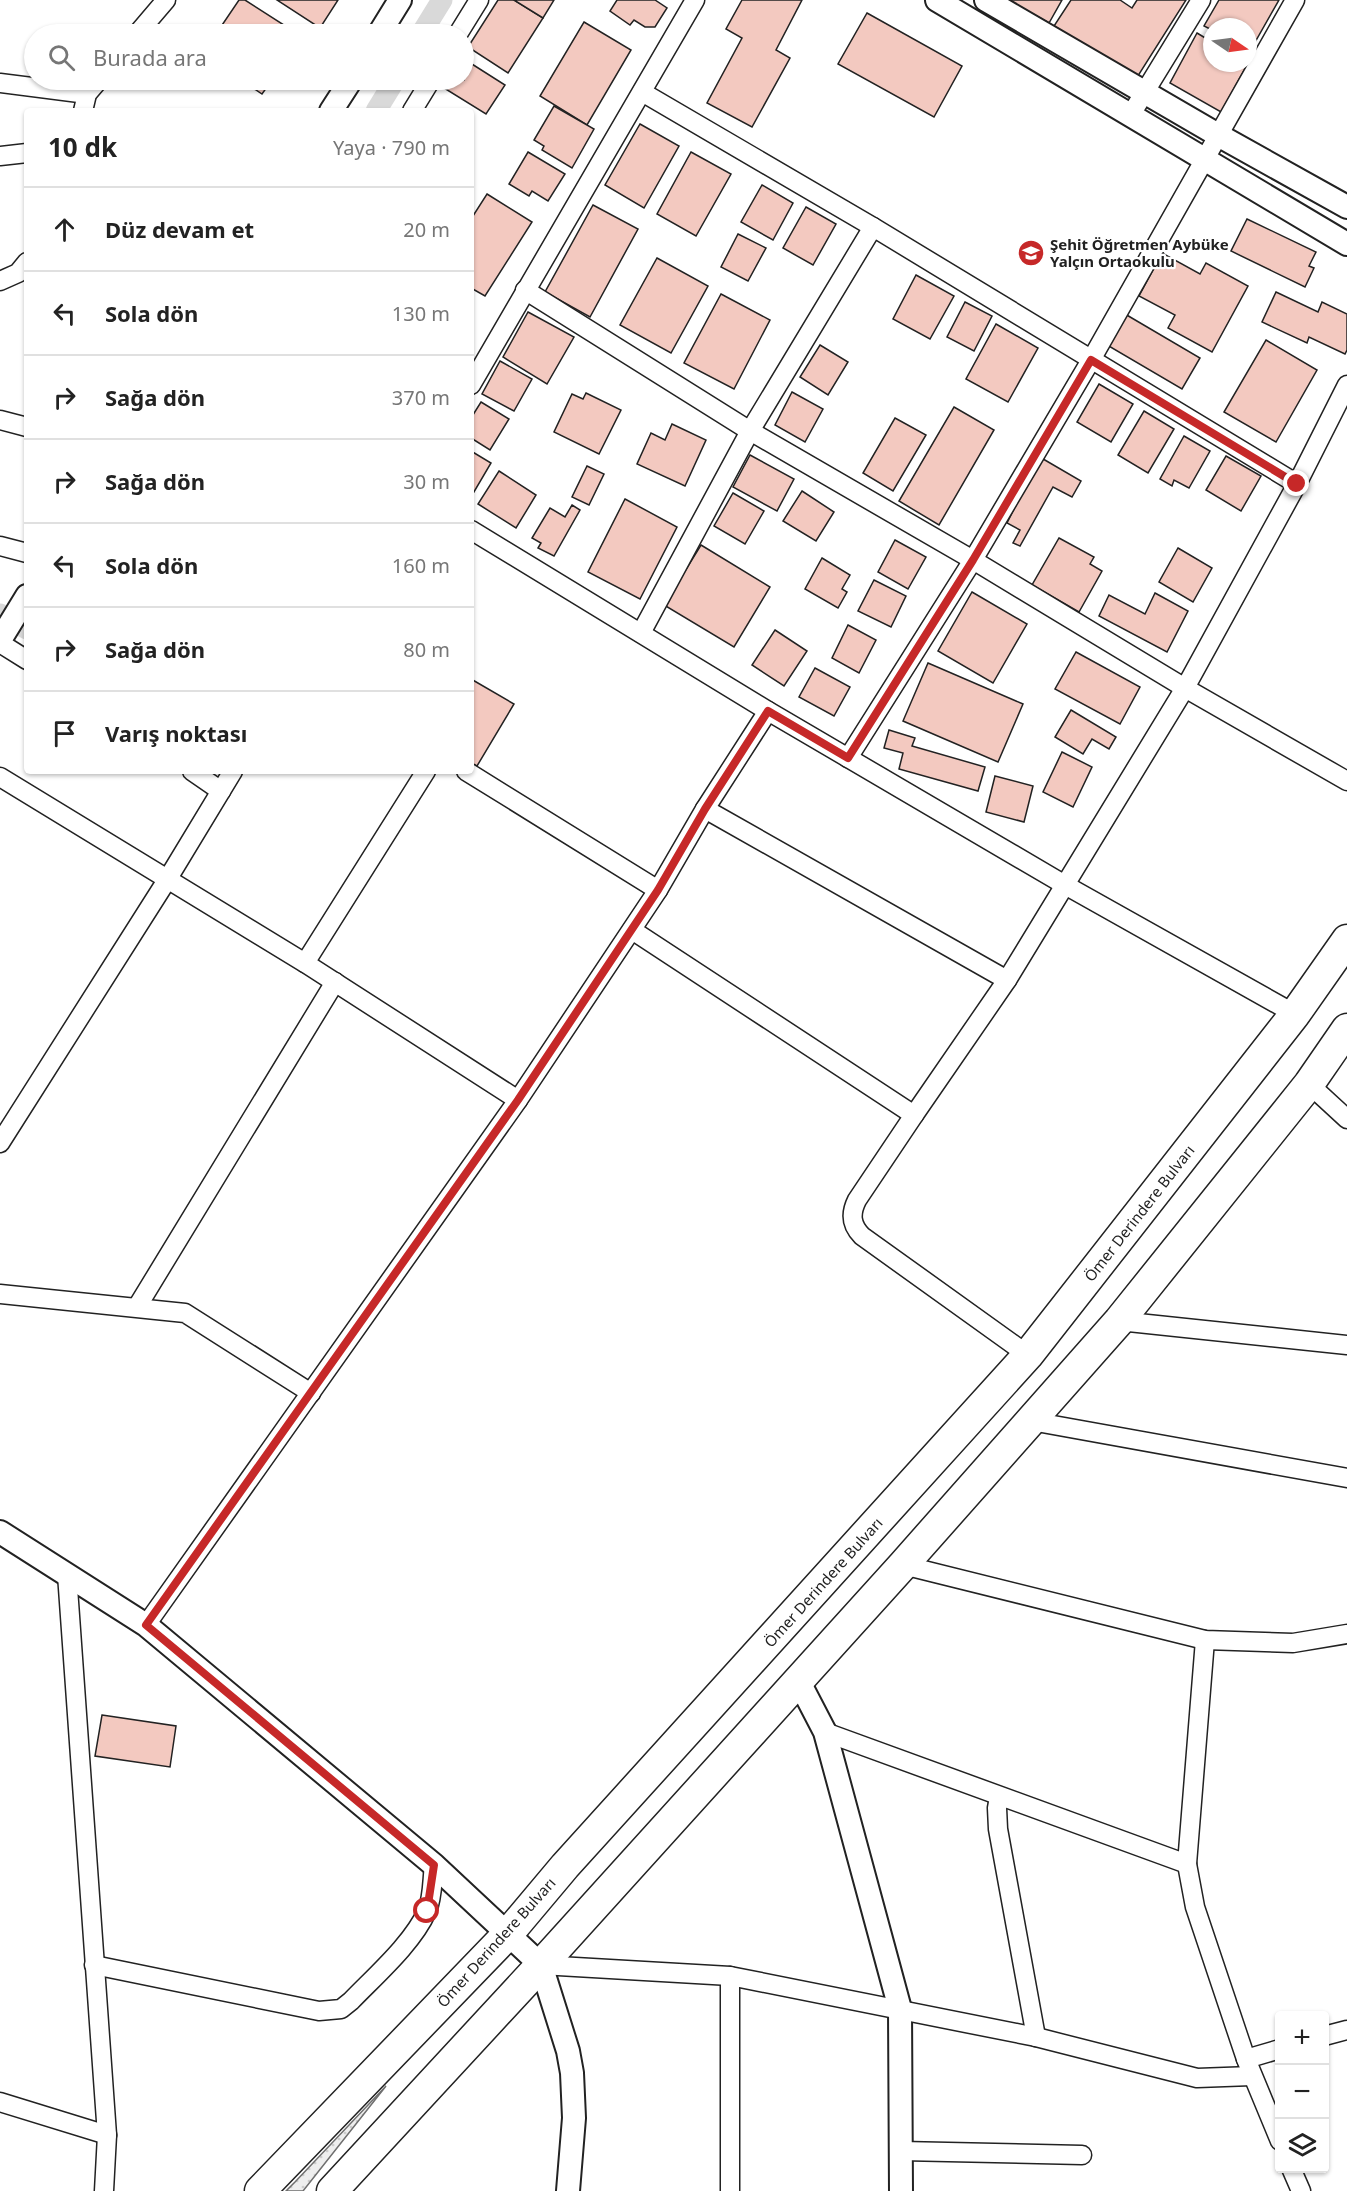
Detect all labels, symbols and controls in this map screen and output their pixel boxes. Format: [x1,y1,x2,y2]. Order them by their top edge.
north arrow [1203,18,1257,72]
search box [24,24,474,90]
icon: search [45,41,78,74]
text: Burada ara [93,42,207,72]
text: 10 dk [48,129,117,165]
text: Yaya · 790 m [333,134,450,161]
icon: ahead [48,213,81,246]
text: Düz devam et [105,214,254,244]
text: 20 m [403,216,450,243]
place label: Şehit Öğretmen Aybüke Yalçın Ortaokulu [1050,234,1229,271]
school or university icon: Şehit Öğretmen Aybüke Yalçın Ortaokulu [1016,238,1046,268]
icon: left [48,297,81,330]
text: Sola dön [105,298,198,328]
text: 130 m [392,300,450,327]
icon: right [48,381,81,414]
text: Sağa dön [105,382,205,412]
text: 370 m [392,384,450,411]
icon: right [48,465,81,498]
text: Sağa dön [105,466,205,496]
text: 30 m [403,468,450,495]
route end [1283,470,1309,496]
icon: left [48,549,81,582]
text: Sola dön [105,550,198,580]
text: 160 m [392,552,450,579]
icon: right [48,633,81,666]
text: Sağa dön [105,634,205,664]
text: 80 m [403,636,450,663]
icon: arrive [48,717,81,750]
text: Varış noktası [105,718,247,748]
street label: Ömer Derindere Bulvarı [1079,1141,1199,1285]
street label: Ömer Derindere Bulvarı [759,1513,887,1651]
street label: Ömer Derindere Bulvarı [432,1873,560,2011]
route start [413,1897,439,1923]
map controls [1275,2011,1329,2173]
button: + [1275,2011,1329,2065]
button: − [1275,2065,1329,2119]
button: layers [1275,2119,1329,2173]

